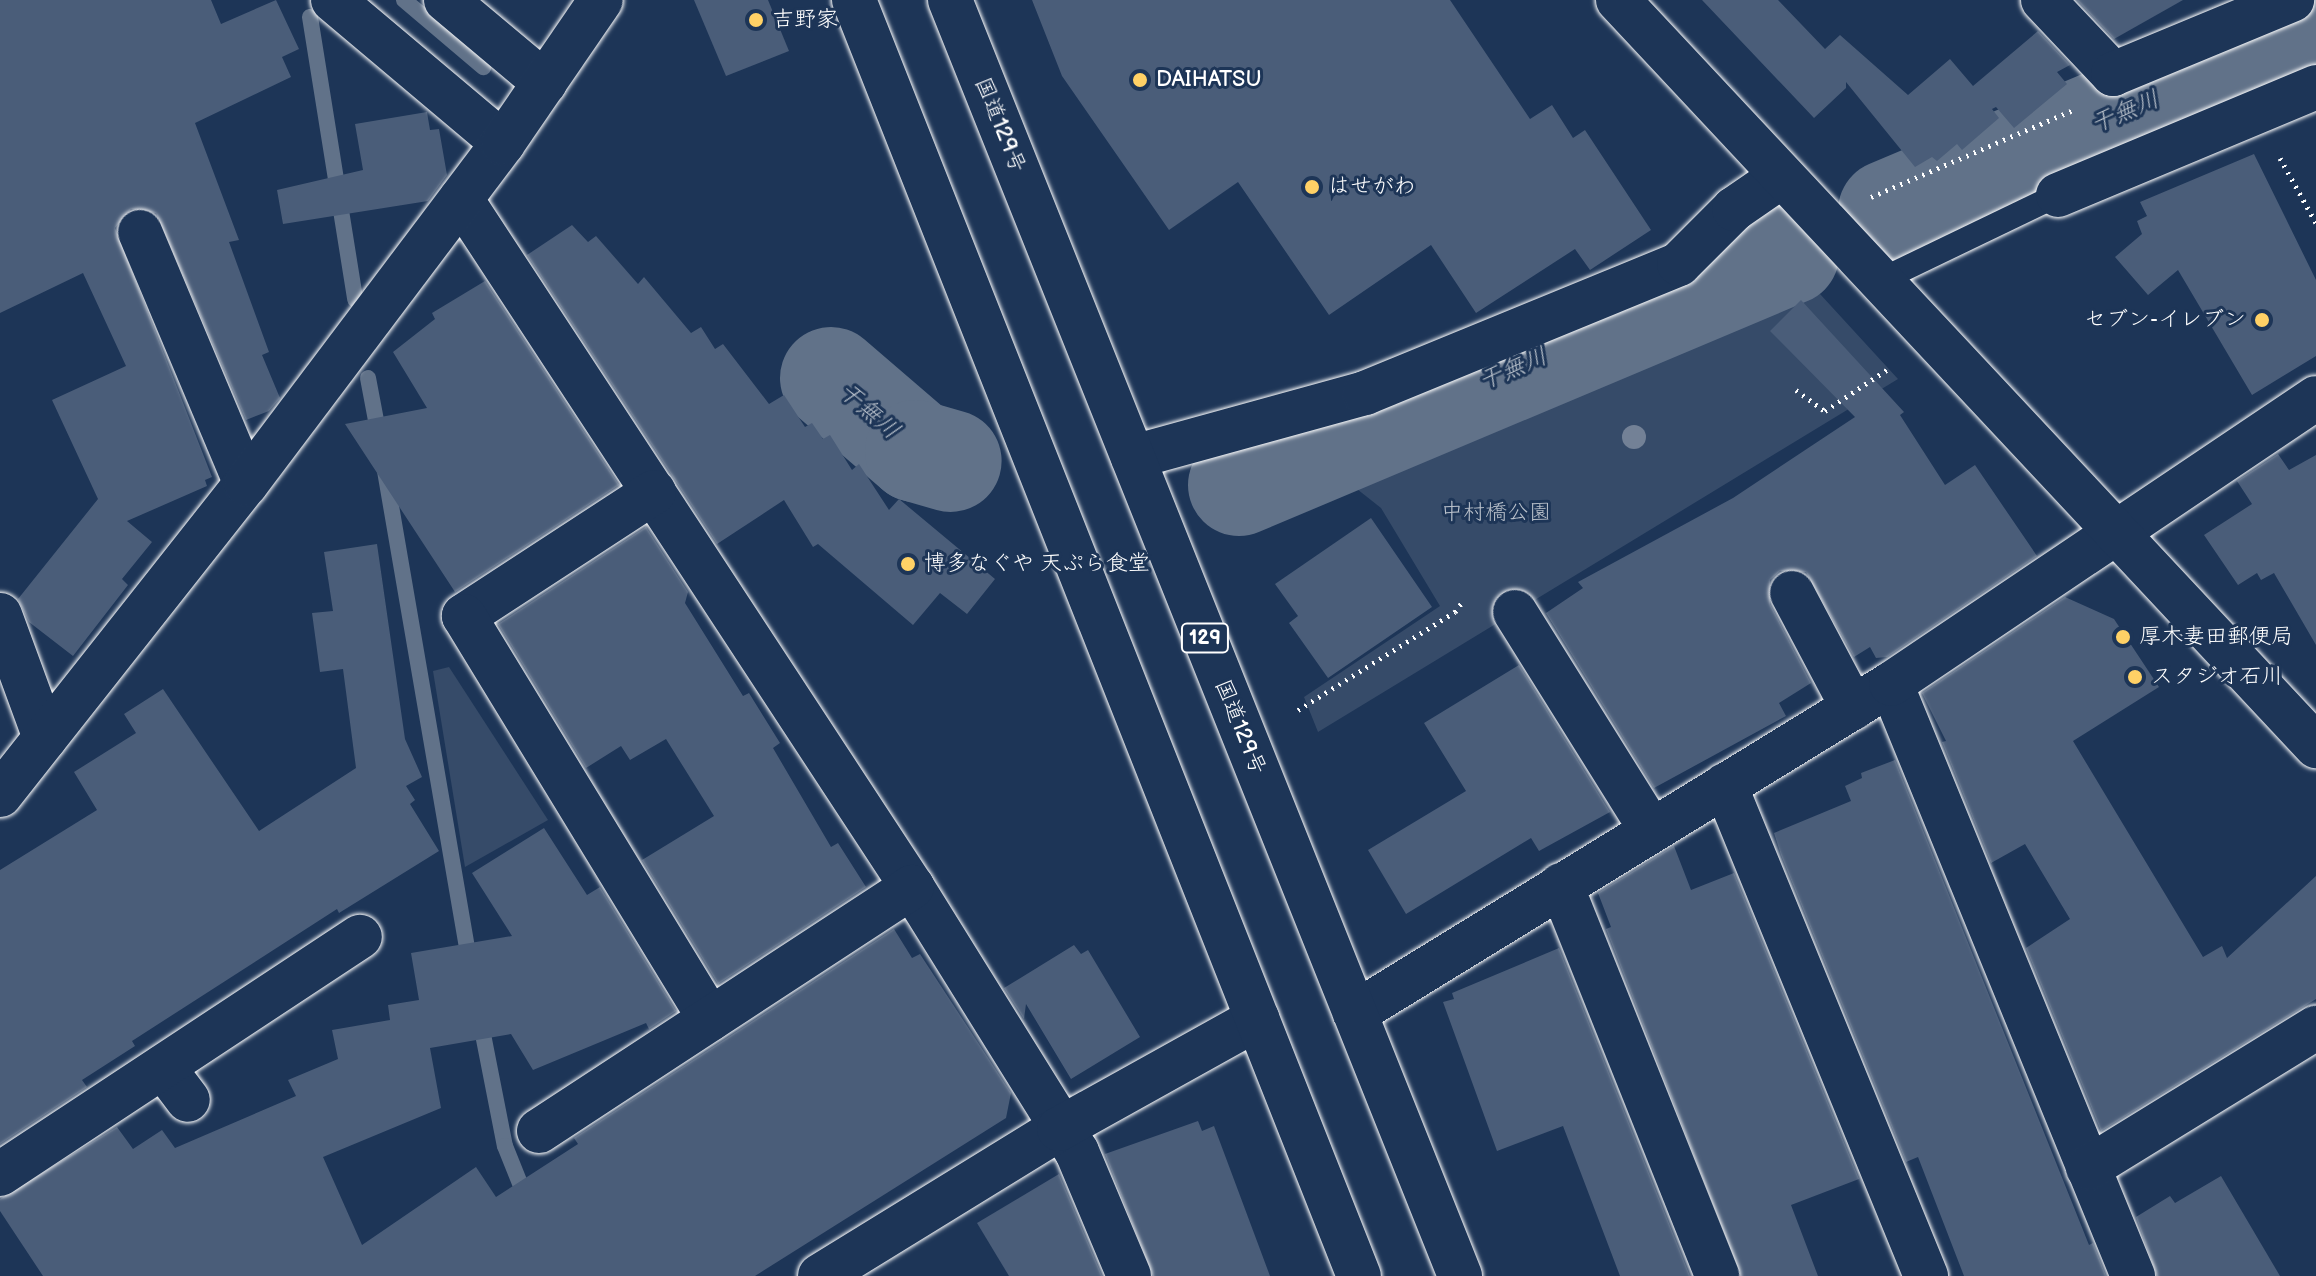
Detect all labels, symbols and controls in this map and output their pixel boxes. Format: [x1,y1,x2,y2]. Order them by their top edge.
place label: 吉野家 [772,7,838,33]
marker: 吉野家 [747,11,765,29]
place label: DAIHATSU [1156,67,1262,93]
marker: DAIHATSU [1131,71,1149,89]
street label: 国道129号 [969,74,1031,176]
water label: 干無川 [2086,85,2164,139]
place label: はせがわ [1328,174,1416,200]
marker: はせがわ [1303,178,1321,196]
place label: セブン-イレブン [2084,307,2246,333]
marker: セブン-イレブン [2253,311,2271,329]
water label: 干無川 [1474,342,1552,396]
water label: 干無川 [832,377,906,445]
park label: 中村橋公園 [1441,500,1551,526]
place label: 博多なぐや 天ぷら食堂 [924,551,1150,577]
marker: 博多なぐや 天ぷら食堂 [899,555,917,573]
road number: 129 [1179,622,1231,654]
place label: 厚木妻田郵便局 [2139,624,2293,650]
marker: 厚木妻田郵便局 [2114,628,2132,646]
place label: スタジオ石川 [2151,664,2283,690]
marker: スタジオ石川 [2126,668,2144,686]
street label: 国道129号 [1209,676,1271,778]

